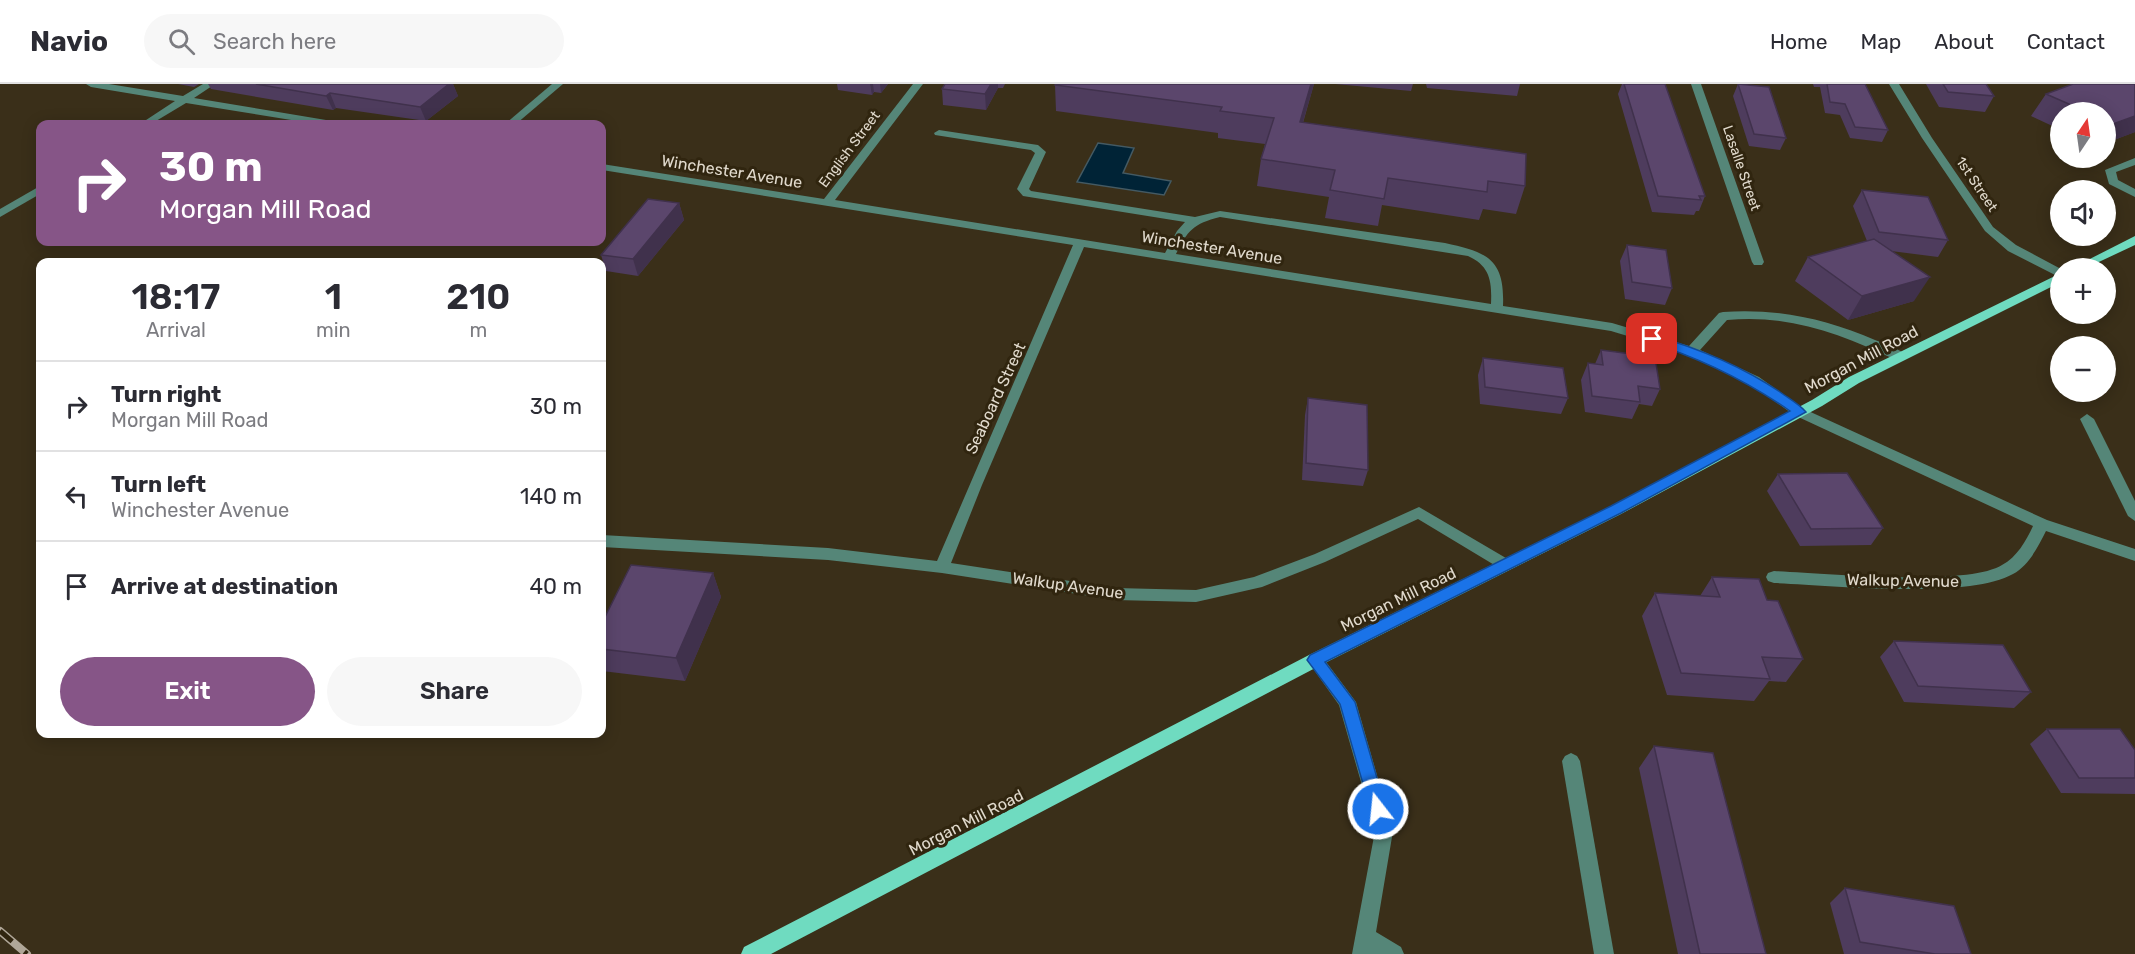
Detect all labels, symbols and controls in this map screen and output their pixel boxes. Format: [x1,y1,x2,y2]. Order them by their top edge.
search box [144,14,564,68]
text: Navio [30,25,108,58]
icon: search [165,25,198,58]
text: Search here [213,28,336,55]
text: Home [1770,29,1827,54]
text: Map [1860,29,1901,54]
text: About [1934,29,1994,54]
text: Contact [2027,29,2105,54]
north arrow [2050,102,2116,168]
map controls [2050,102,2116,402]
street label: English Street [815,107,884,191]
street label: Lasalle Street [1719,123,1764,214]
text: 30 m [159,142,263,192]
icon: right [60,144,138,222]
street label: Winchester Avenue [660,151,804,192]
street label: 1st Street [1952,154,2001,215]
button: sound [2050,180,2116,246]
text: Morgan Mill Road [159,193,372,225]
street label: Winchester Avenue [1140,227,1284,268]
button: + [2050,258,2116,324]
text: 18:17 [132,275,220,318]
text: 1 [325,275,342,318]
text: 210 [446,275,510,318]
pin [1626,313,1677,364]
text: Arrival [146,318,206,342]
text: min [316,318,351,342]
text: m [469,318,487,342]
street label: Morgan Mill Road [1801,321,1921,397]
icon: arrive [1635,322,1668,355]
button: − [2050,336,2116,402]
street label: Seaboard Street [961,339,1030,457]
text: Turn right [111,381,221,408]
icon: right [60,390,93,423]
text: 30 m [530,393,582,420]
text: Morgan Mill Road [111,408,269,432]
text: Turn left [111,471,206,498]
icon: left [60,480,93,513]
text: 140 m [520,483,582,510]
text: Winchester Avenue [111,498,289,522]
street label: Morgan Mill Road [1337,563,1459,636]
street label: Walkup Avenue [1011,568,1125,603]
icon: arrive [60,570,93,603]
street label: Walkup Avenue [1847,570,1959,591]
text: Arrive at destination [111,573,338,600]
text: 40 m [529,573,582,600]
button: Exit [60,657,315,726]
button: Share [327,657,582,726]
position arrow [1346,777,1410,841]
street label: Morgan Mill Road [906,785,1027,860]

